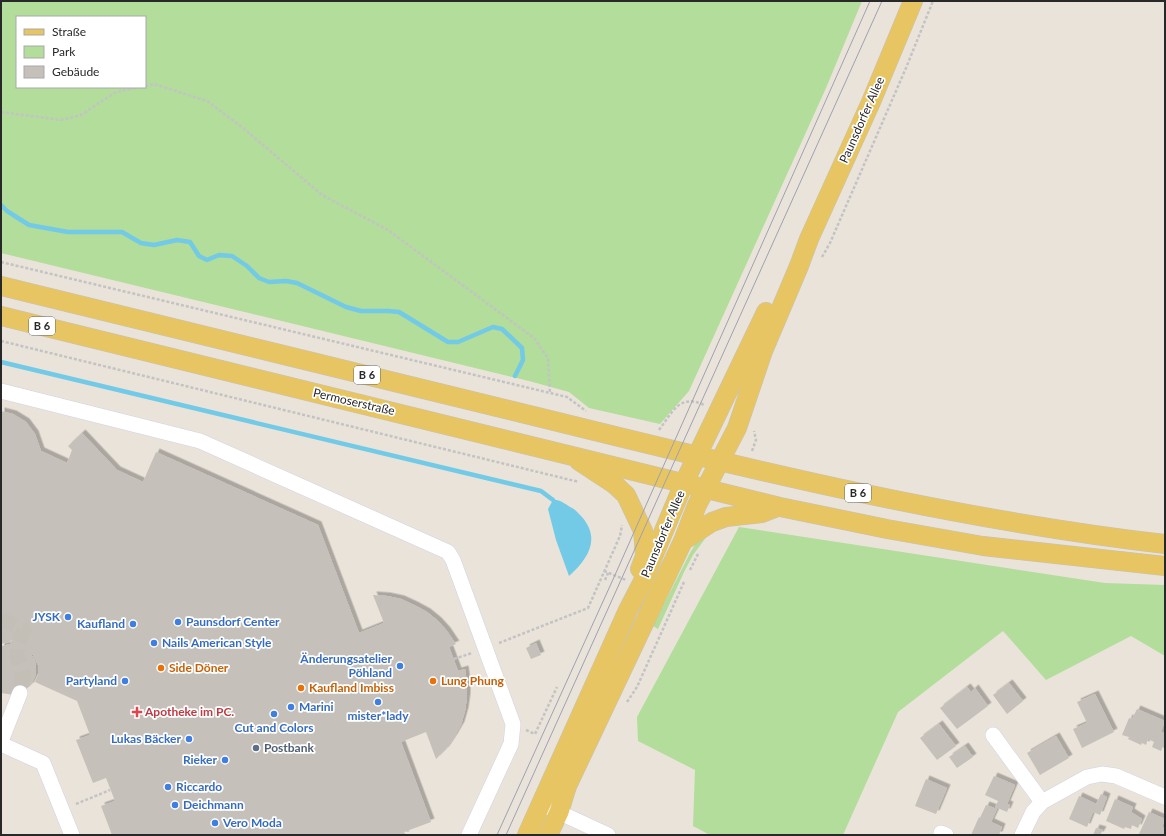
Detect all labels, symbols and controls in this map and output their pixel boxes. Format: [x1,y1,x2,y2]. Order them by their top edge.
legend [16,16,146,88]
text: Straße [52,24,86,39]
text: Park [52,44,76,59]
text: Gebäude [52,64,99,79]
street label: Paunsdorfer Allee [836,74,887,165]
road number: B 6 [29,317,55,335]
road number: B 6 [354,366,380,384]
street label: Permoserstraße [312,385,396,418]
road number: B 6 [845,484,871,502]
street label: Paunsdorfer Allee [637,488,688,580]
place label: JYSK [33,609,61,624]
marker: JYSK [63,612,73,622]
place label: Paunsdorf Center [186,614,280,629]
place label: Kaufland [77,616,125,631]
marker: Paunsdorf Center [173,617,183,627]
marker: Kaufland [128,619,138,629]
place label: Nails American Style [162,635,272,650]
marker: Nails American Style [149,638,159,648]
place label: Änderungsatelier Pöhland [299,651,393,680]
place label: Side Döner [169,660,229,675]
marker: Änderungsatelier Pöhland [395,661,405,671]
marker: Side Döner [156,663,166,673]
place label: Partyland [66,673,117,688]
place label: Lung Phung [441,673,504,688]
marker: Partyland [120,676,130,686]
marker: Lung Phung [428,676,438,686]
place label: Kaufland Imbiss [309,680,394,695]
marker: Kaufland Imbiss [296,683,306,693]
marker: mister*lady [373,697,383,707]
place label: Marini [299,699,334,714]
marker: Marini [286,702,296,712]
place label: Apotheke im PC. [144,704,234,719]
marker: Apotheke im PC. [132,707,142,717]
place label: mister*lady [348,708,409,723]
marker: Cut and Colors [269,709,279,719]
place label: Cut and Colors [235,720,313,735]
place label: Lukas Bäcker [111,731,182,746]
marker: Lukas Bäcker [184,734,194,744]
place label: Postbank [264,740,314,755]
marker: Postbank [251,743,261,753]
place label: Rieker [183,752,218,767]
marker: Rieker [220,755,230,765]
place label: Riccardo [176,779,222,794]
marker: Riccardo [163,782,173,792]
place label: Deichmann [183,797,244,812]
marker: Deichmann [170,800,180,810]
place label: Vero Moda [222,815,282,830]
marker: Vero Moda [210,818,220,828]

